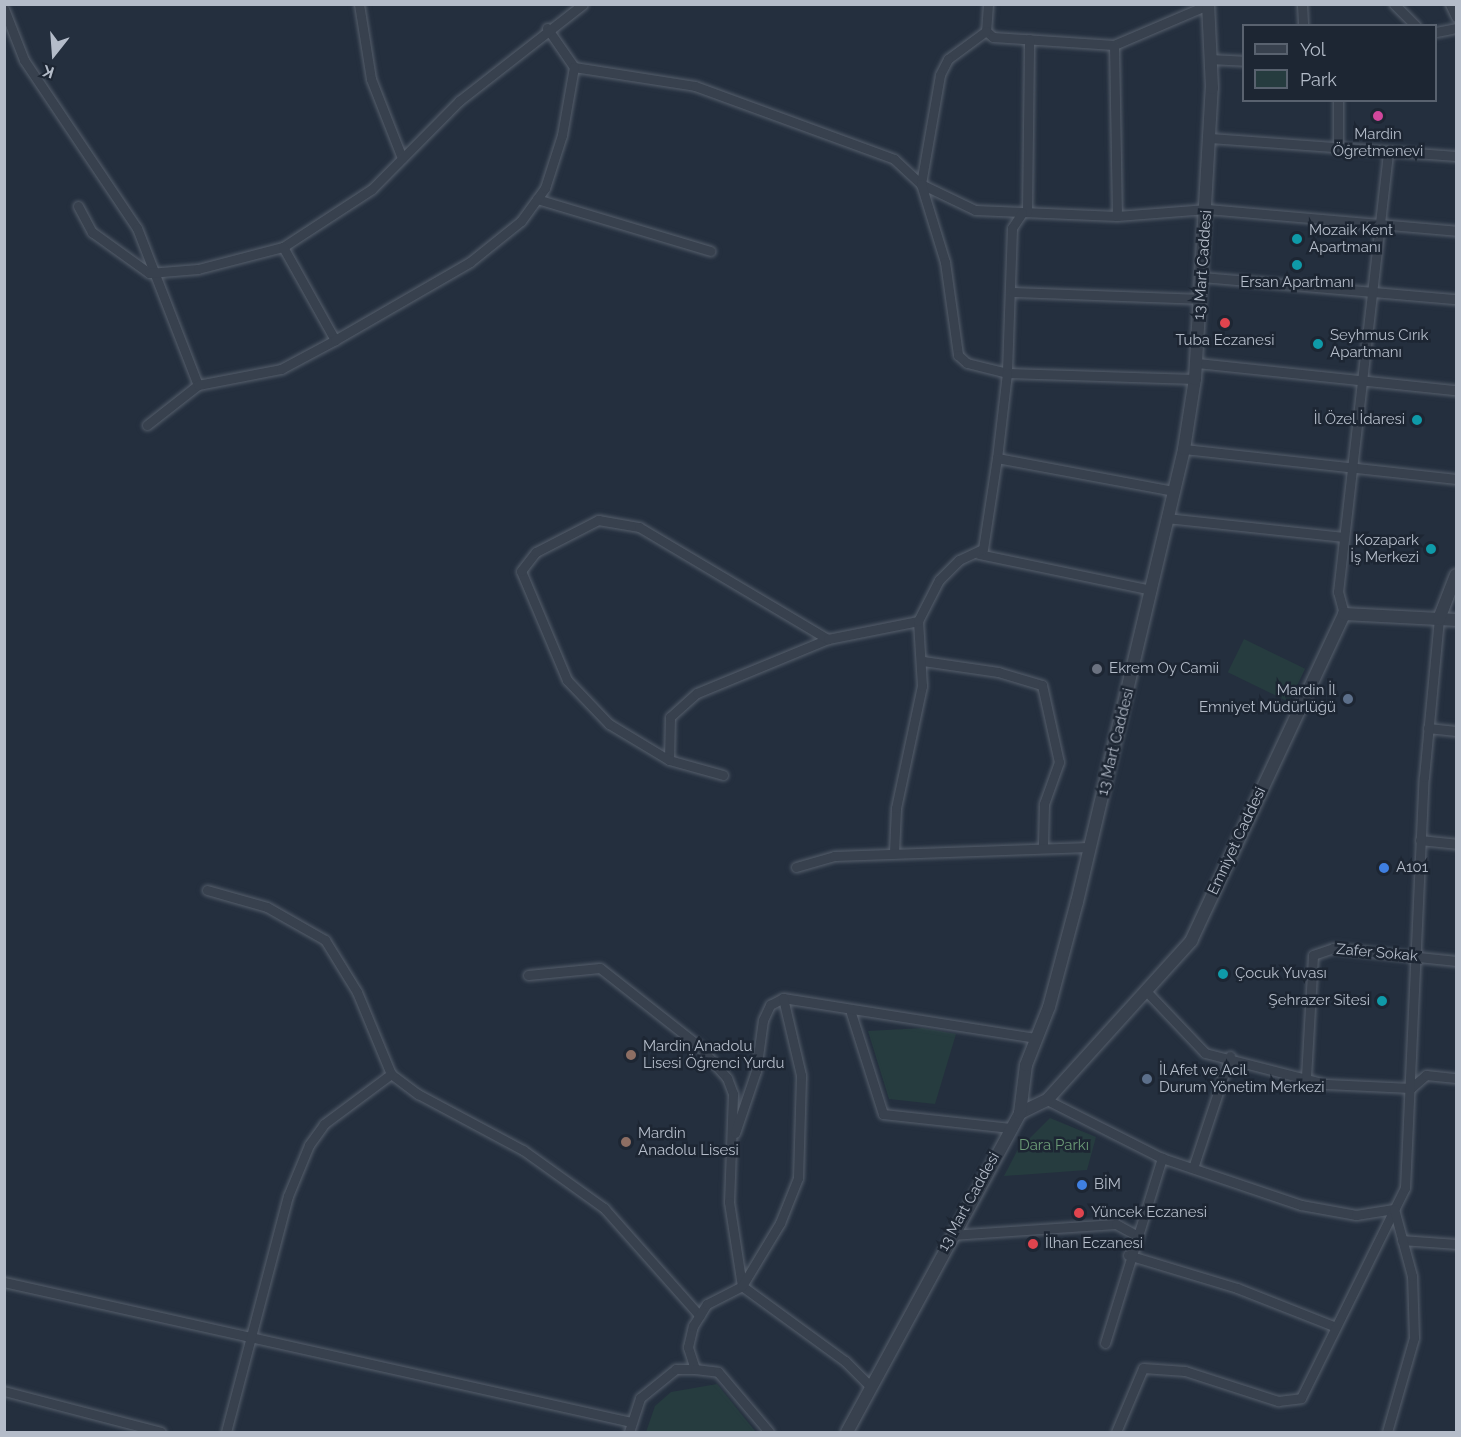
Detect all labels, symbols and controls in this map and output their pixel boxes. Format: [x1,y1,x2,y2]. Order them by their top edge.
north arrow [24,24,84,84]
legend [1242,24,1437,102]
text: Yol [1300,39,1326,60]
text: K [41,61,56,82]
text: Park [1300,69,1337,90]
marker: Mardin Öğretmenevi [1371,109,1385,123]
place label: Mardin Öğretmenevi [1333,125,1423,160]
street label: 13 Mart Caddesi [1190,209,1216,321]
place label: Mozaik Kent Apartmanı [1309,221,1393,256]
marker: Mozaik Kent Apartmanı [1290,232,1304,246]
marker: Ersan Apartmanı [1290,258,1304,272]
place label: Ersan Apartmanı [1240,274,1354,292]
marker: Tuba Eczanesi [1218,316,1232,330]
place label: Seyhmus Cırık Apartmanı [1330,326,1428,361]
place label: Tuba Eczanesi [1176,332,1274,350]
marker: Seyhmus Cırık Apartmanı [1311,337,1325,351]
place label: İl Özel İdaresi [1313,411,1405,429]
marker: İl Özel İdaresi [1410,413,1424,427]
place label: Kozapark İş Merkezi [1350,531,1419,566]
marker: Kozapark İş Merkezi [1424,542,1438,556]
place label: Ekrem Oy Camii [1109,660,1219,678]
marker: Ekrem Oy Camii [1090,662,1104,676]
place label: Mardin İl Emniyet Müdürlüğü [1199,681,1336,716]
street label: 13 Mart Caddesi [1094,686,1138,798]
marker: Mardin İl Emniyet Müdürlüğü [1341,692,1355,706]
street label: Emniyet Caddesi [1204,784,1270,898]
place label: A101 [1396,859,1428,877]
marker: A101 [1377,861,1391,875]
street label: Zafer Sokak [1335,940,1419,966]
place label: Çocuk Yuvası [1235,965,1327,983]
marker: Çocuk Yuvası [1216,967,1230,981]
place label: Şehrazer Sitesi [1268,992,1370,1010]
marker: Şehrazer Sitesi [1375,994,1389,1008]
place label: Mardin Anadolu Lisesi Öğrenci Yurdu [643,1037,785,1072]
marker: Mardin Anadolu Lisesi Öğrenci Yurdu [624,1048,638,1062]
place label: İl Afet ve Acil Durum Yönetim Merkezi [1159,1061,1325,1096]
marker: İl Afet ve Acil Durum Yönetim Merkezi [1140,1072,1154,1086]
place label: Mardin Anadolu Lisesi [638,1124,739,1159]
marker: Mardin Anadolu Lisesi [619,1135,633,1149]
park label: Dara Parkı [1019,1137,1089,1155]
street label: 13 Mart Caddesi [934,1150,1004,1254]
place label: BİM [1094,1176,1121,1194]
marker: BİM [1075,1178,1089,1192]
place label: Yüncek Eczanesi [1091,1204,1207,1222]
marker: Yüncek Eczanesi [1072,1206,1086,1220]
place label: İlhan Eczanesi [1045,1235,1143,1253]
marker: İlhan Eczanesi [1026,1237,1040,1251]

